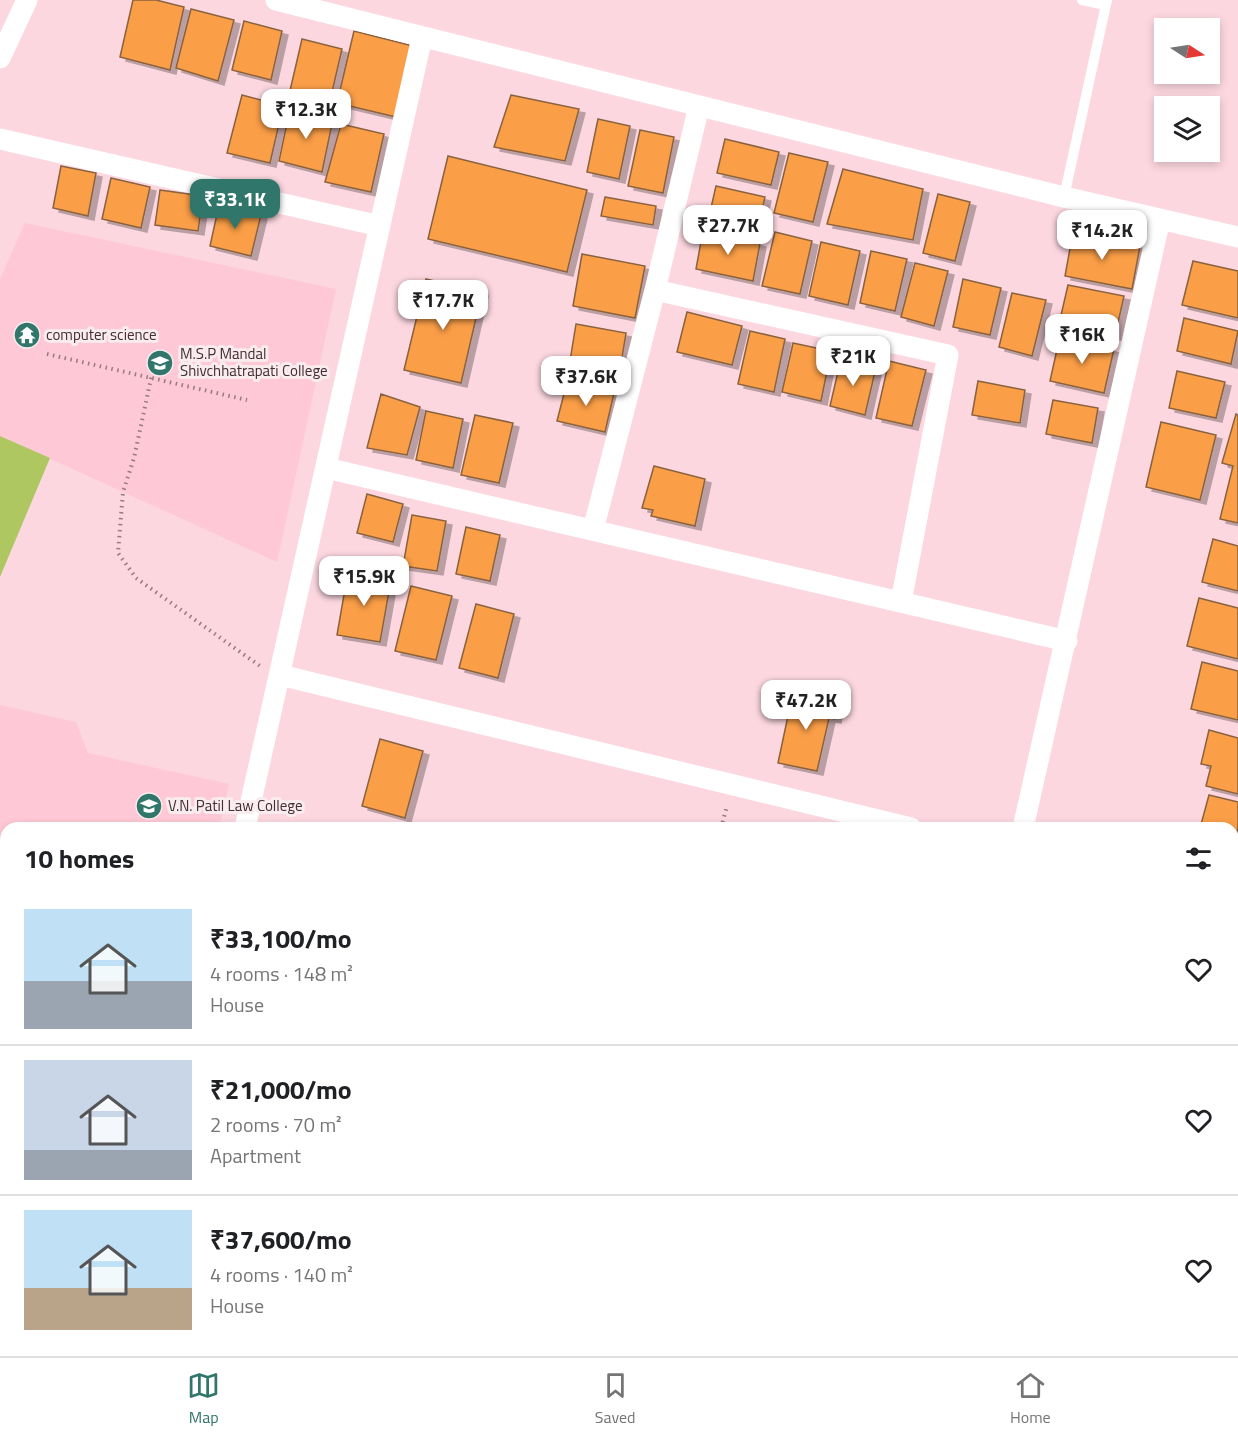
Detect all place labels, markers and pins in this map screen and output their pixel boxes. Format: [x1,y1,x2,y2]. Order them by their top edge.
pin: ₹12.3K [257,89,355,140]
pin: ₹33.1K [186,179,284,230]
pin: ₹27.7K [679,205,777,256]
pin: ₹14.2K [1053,210,1151,261]
pin: ₹17.7K [394,280,492,331]
pin: ₹16K [1046,314,1118,365]
temple icon: computer science [12,320,42,350]
place label: computer science [46,323,157,346]
pin: ₹21K [817,336,889,387]
place label: M.S.P Mandal Shivchhatrapati College [180,342,328,382]
school or university icon: M.S.P Mandal Shivchhatrapati College [145,348,175,378]
pin: ₹37.6K [537,356,635,407]
pin: ₹15.9K [315,556,413,607]
pin: ₹47.2K [757,680,855,731]
school or university icon: V.N. Patil Law College [134,791,164,821]
place label: V.N. Patil Law College [168,794,303,817]

